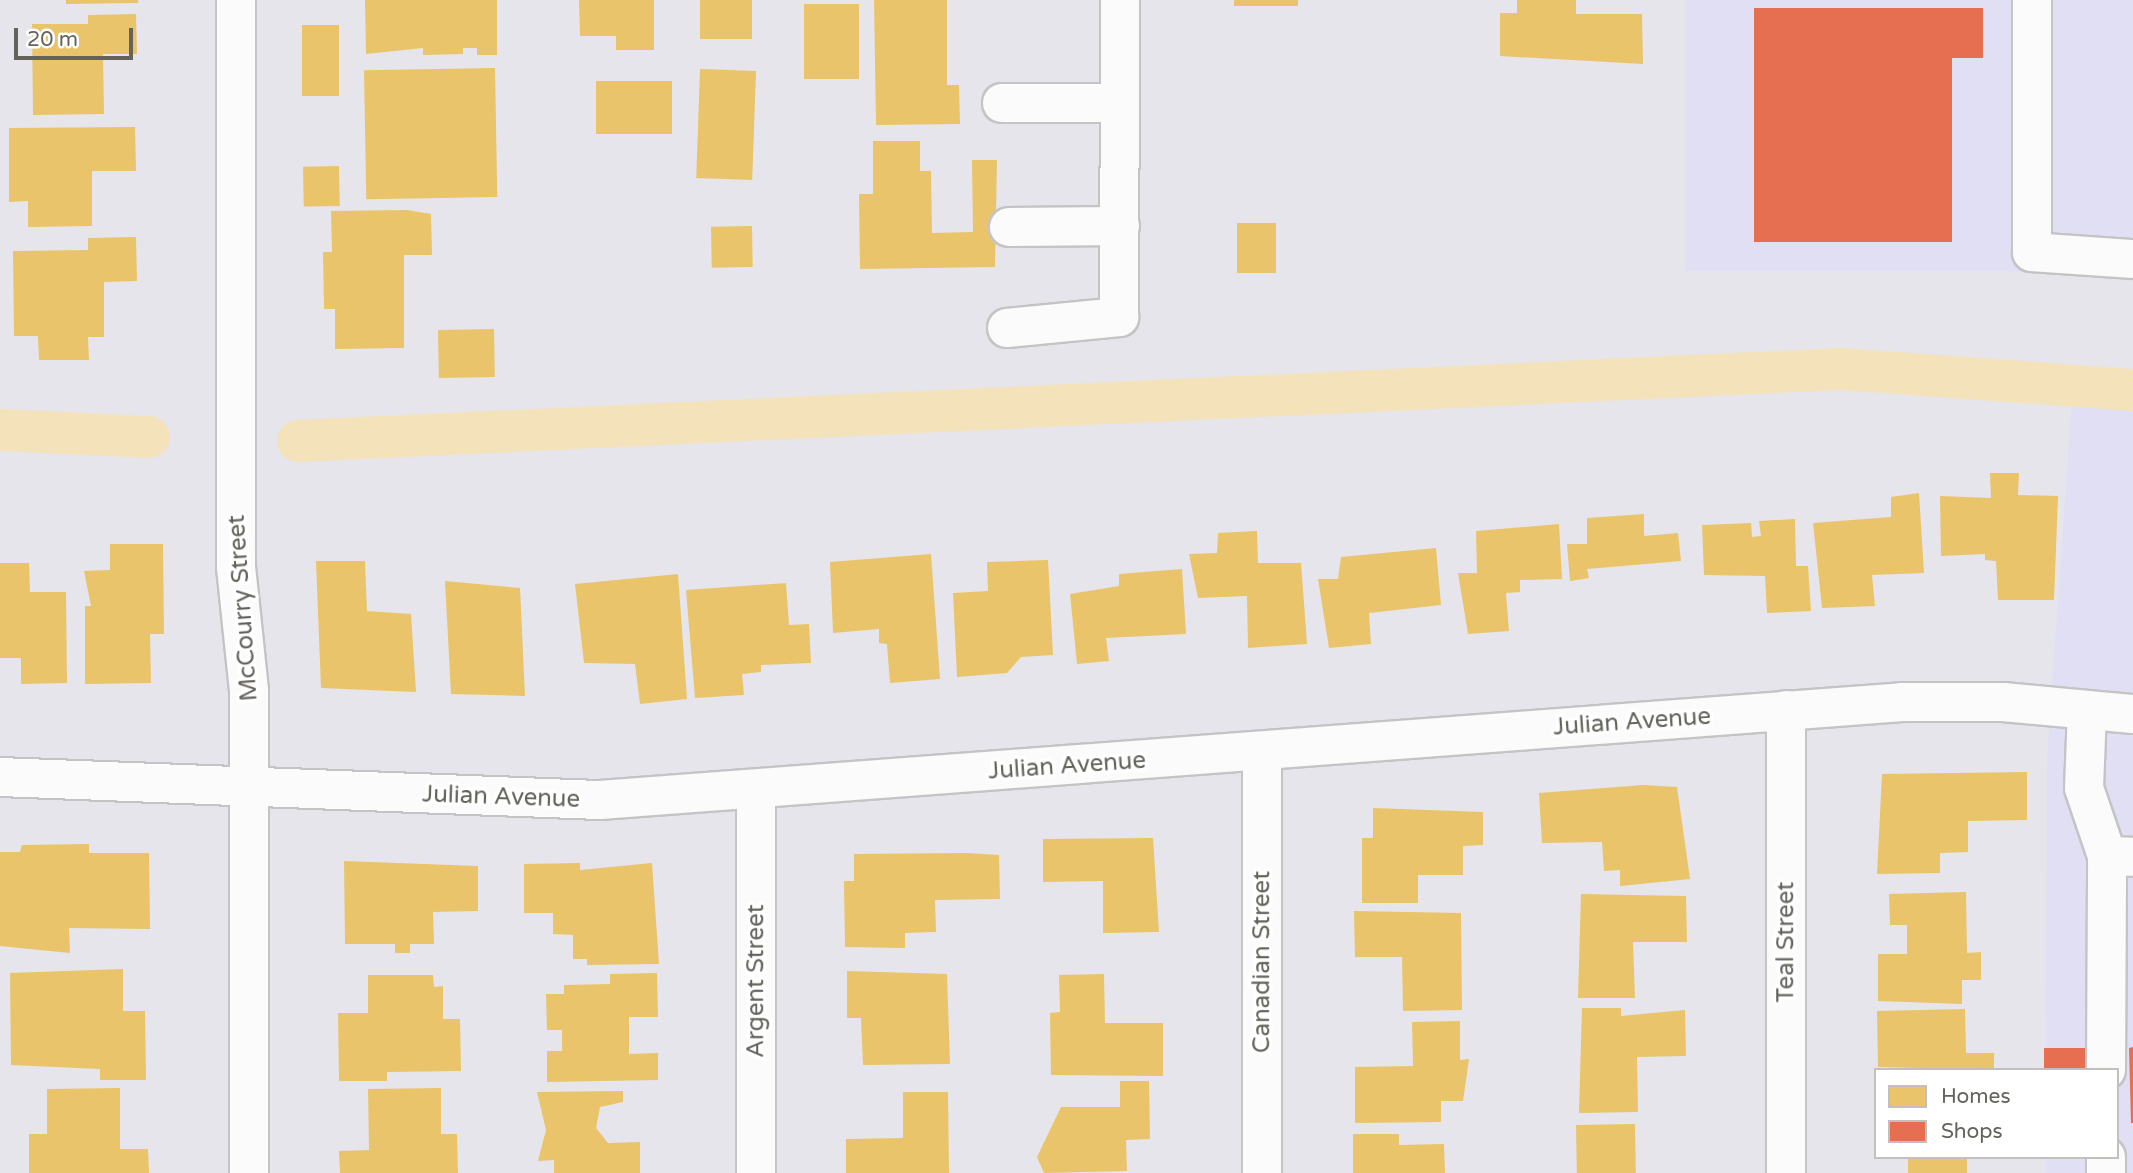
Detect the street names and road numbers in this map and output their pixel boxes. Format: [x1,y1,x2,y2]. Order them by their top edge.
street label: McCourry Street [222,514,264,702]
street label: Julian Avenue [1552,702,1712,742]
street label: Julian Avenue [987,746,1147,786]
street label: Julian Avenue [422,780,580,814]
street label: Canadian Street [1248,871,1276,1053]
street label: Teal Street [1772,882,1800,1002]
street label: Argent Street [742,904,770,1058]

